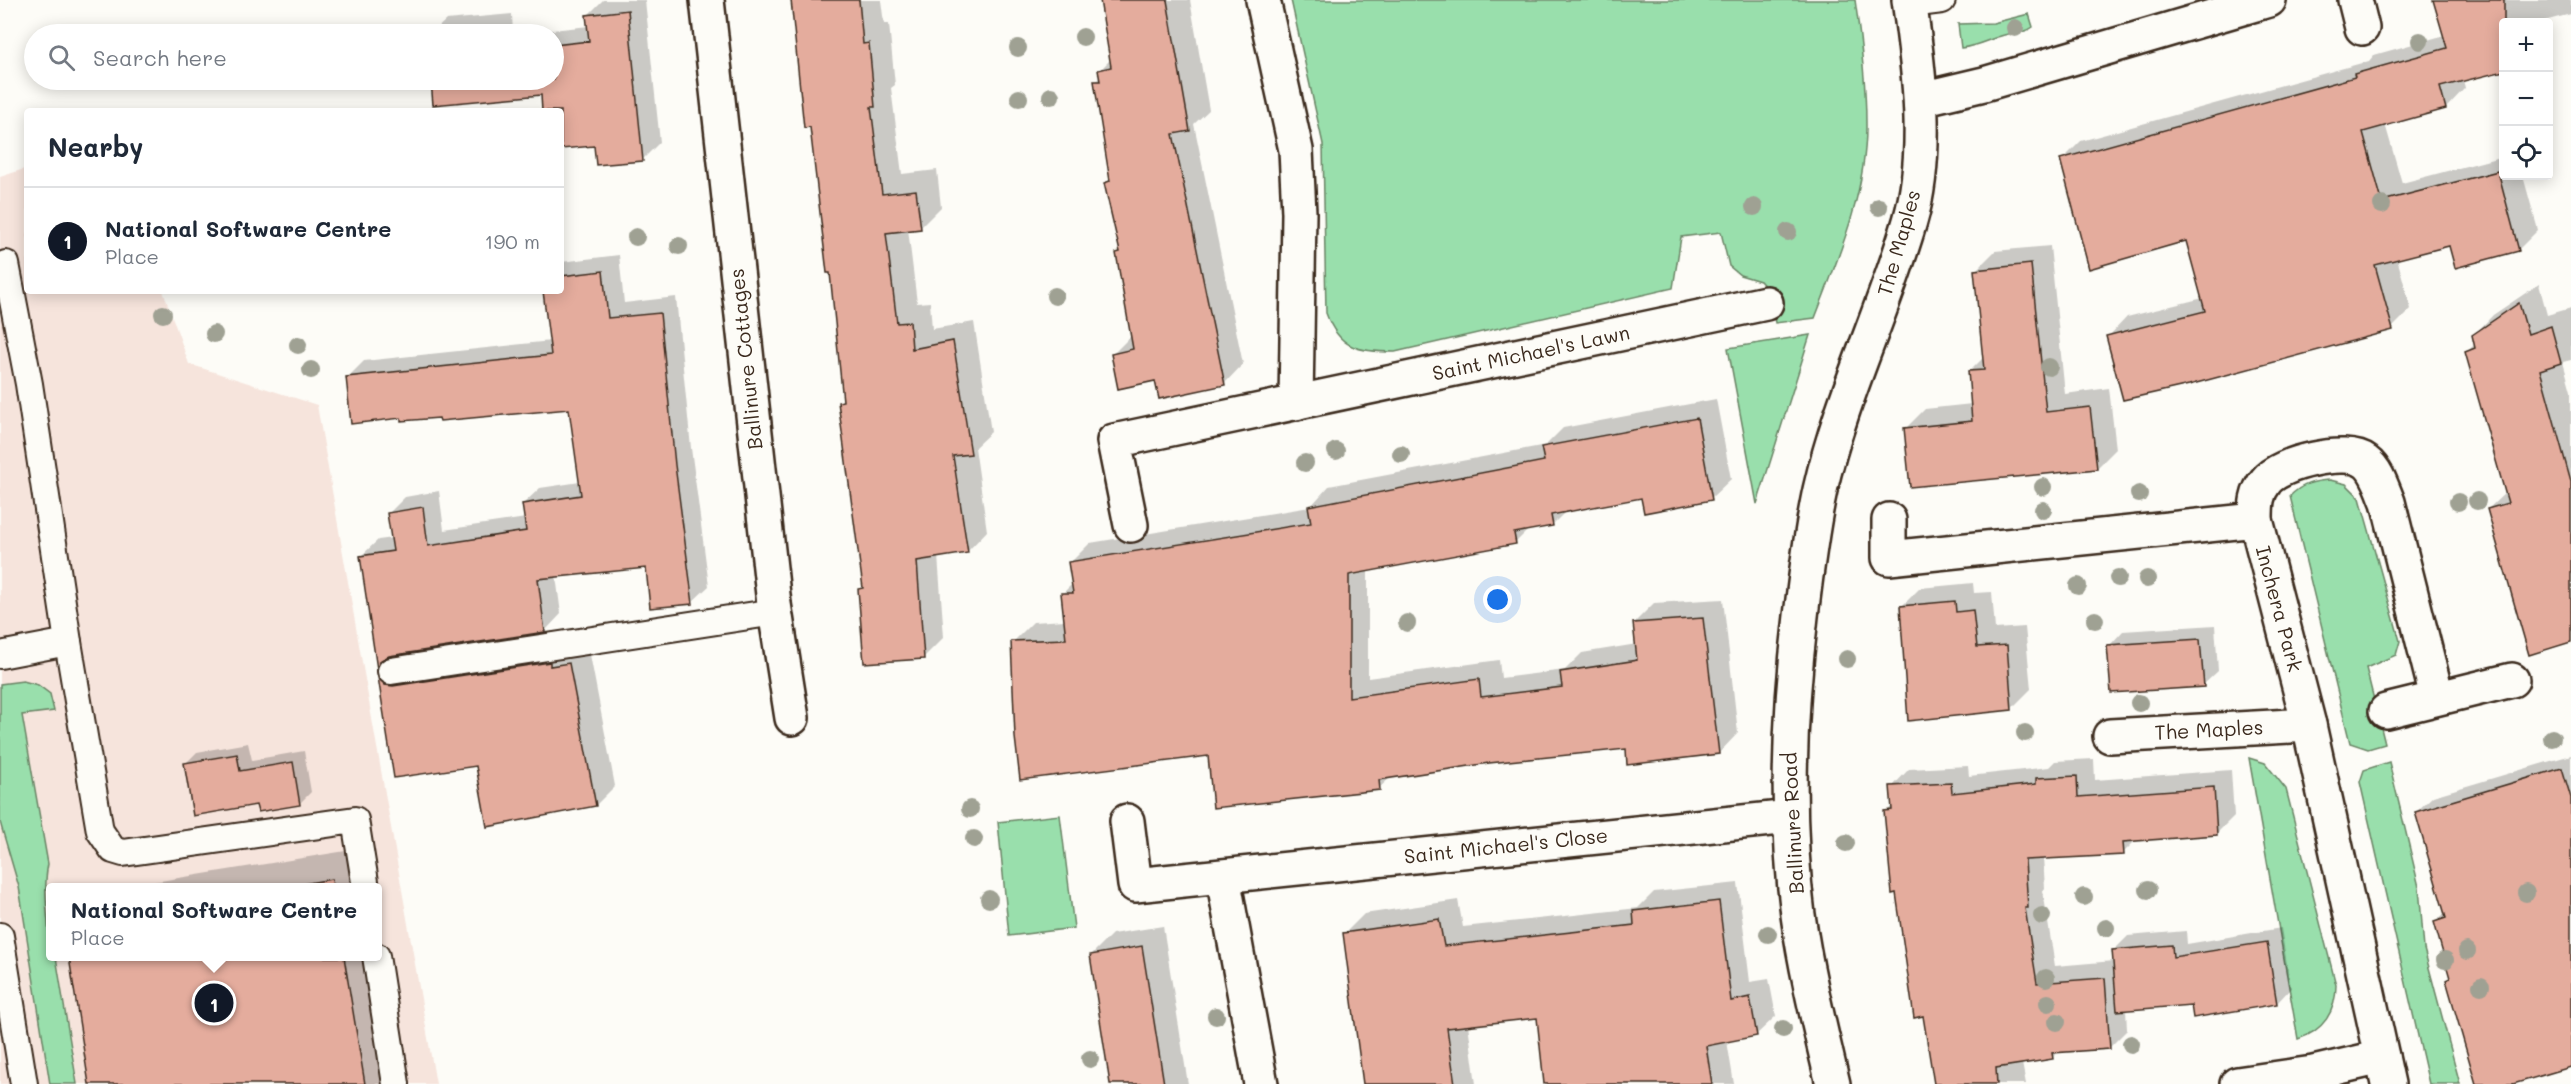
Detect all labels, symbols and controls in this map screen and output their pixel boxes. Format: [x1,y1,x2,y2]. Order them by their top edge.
map controls [2499,18,2553,180]
button: + [2499,18,2553,72]
search box [24,24,564,90]
icon: search [45,41,78,74]
text: Search here [93,43,227,72]
button: − [2499,72,2553,126]
button: locate [2499,126,2553,180]
text: Nearby [48,130,143,164]
street label: The Maples [1871,187,1926,299]
text: National Software Centre [105,214,391,243]
text: 1 [63,228,72,254]
text: 190 m [485,228,540,254]
text: Place [105,243,159,269]
street label: Ballinure Cottages [723,267,767,451]
street label: Saint Michael's Lawn [1430,318,1632,386]
street label: Inchera Park [2251,543,2309,675]
your location [1483,585,1512,614]
street label: The Maples [2154,713,2264,745]
street label: Ballinure Road [1775,752,1809,894]
street label: Saint Michael's Close [1403,821,1609,869]
popup [46,883,382,961]
text: National Software Centre [71,895,357,924]
text: Place [71,924,125,950]
pin: 1 [194,980,234,1026]

